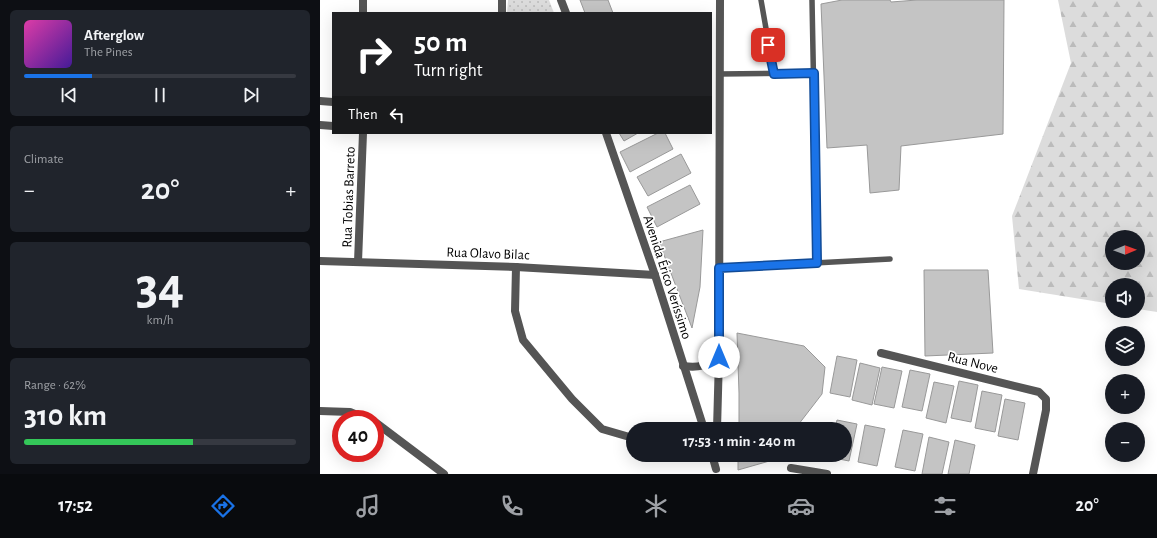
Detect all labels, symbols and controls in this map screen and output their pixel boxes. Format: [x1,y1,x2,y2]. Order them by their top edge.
text: Afterglow [84,28,144,43]
icon: right [348,28,400,80]
pin [751,28,785,62]
text: 50 m [414,29,468,57]
icon: arrive [757,34,779,56]
text: The Pines [84,46,133,59]
text: Turn right [414,62,483,80]
icon: previous [58,84,80,106]
icon: pause [149,84,171,106]
icon: next [240,84,262,106]
icon: left [386,104,408,126]
text: Then [348,107,378,122]
street label: Rua Tobias Barreto [340,146,358,248]
text: Climate [24,153,63,166]
text: 20° [141,175,179,205]
text: − [24,179,35,201]
text: + [285,179,296,201]
street label: Avenida Érico Veríssimo [640,213,697,341]
north arrow [1105,230,1145,270]
map controls [1105,230,1145,462]
street label: Rua Olavo Bilac [446,246,530,262]
text: 34 [136,261,184,313]
button: sound [1105,278,1145,318]
text: km/h [147,314,173,327]
button: layers [1105,326,1145,366]
position arrow [698,336,740,378]
street label: Rua Nove [946,350,999,376]
button: + [1105,374,1145,414]
text: Range · 62% [24,379,86,392]
text: 310 km [24,401,107,431]
speed limit sign: 40 [332,410,384,462]
button: − [1105,422,1145,462]
text: 17:53 · 1 min · 240 m [683,434,795,449]
icon: directions [209,492,237,520]
icon: music [354,492,382,520]
icon: phone [498,492,526,520]
icon: climate [642,492,670,520]
icon: car [787,492,815,520]
icon: filters [931,492,959,520]
text: 17:52 [58,497,93,515]
text: 20° [1076,497,1099,515]

